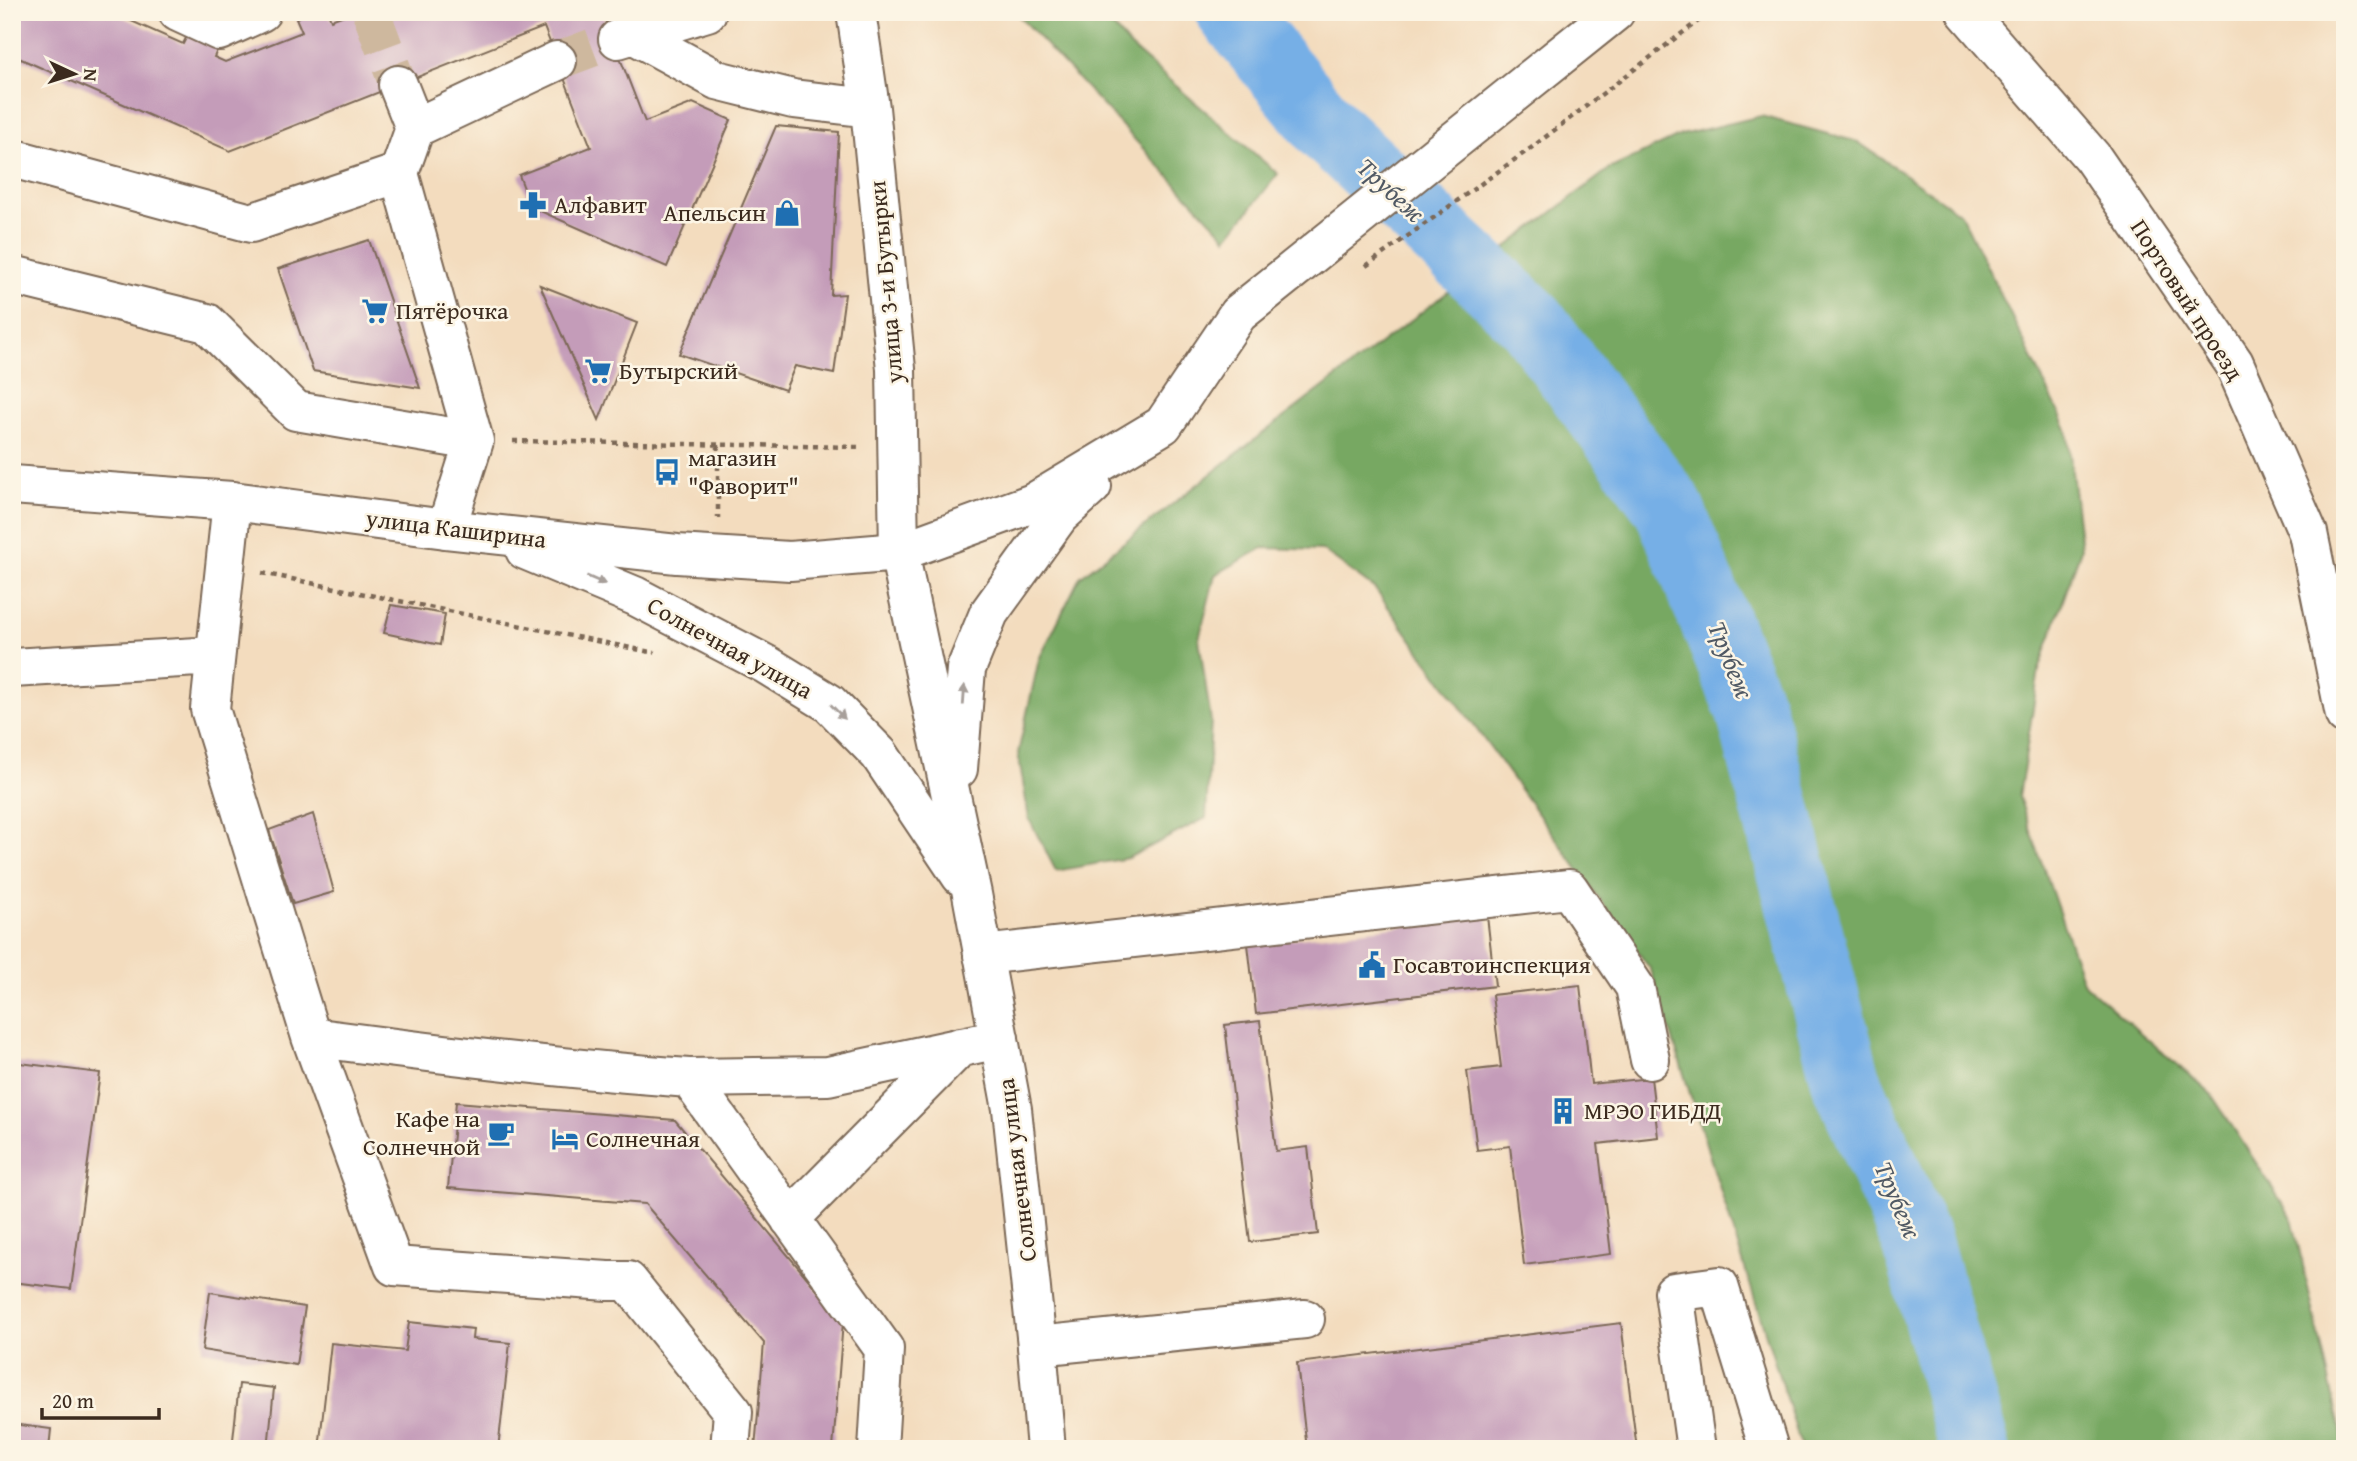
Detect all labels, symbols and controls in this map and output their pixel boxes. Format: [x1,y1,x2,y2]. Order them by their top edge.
north arrow [38,38,108,108]
text: N [77,68,105,83]
water label: Трубеж [1349,148,1434,232]
street label: улица 3-и Бутырки [859,179,912,386]
place label: Алфавит [554,187,647,222]
pharmacy icon: Алфавит [518,190,548,220]
place label: Апельсин [663,195,766,230]
shop icon: Апельсин [772,198,802,228]
street label: Портовый проезд [2122,212,2253,387]
place label: Пятёрочка [396,293,509,328]
supermarket icon: Пятёрочка [360,296,390,326]
place label: Бутырский [619,353,738,388]
supermarket icon: Бутырский [583,356,613,386]
place label: магазин "Фаворит" [688,440,799,503]
bus stop icon: магазин "Фаворит" [652,457,682,487]
street label: улица Каширина [363,500,549,557]
one-way arrow [585,575,606,586]
street label: Солнечная улица [641,588,820,708]
water label: Трубеж [1698,615,1765,705]
one-way arrow [959,683,970,705]
one-way arrow [829,703,846,720]
place label: Госавтоинспекция [1393,947,1591,982]
public building icon: Госавтоинспекция [1357,950,1387,980]
street label: Солнечная улица [988,1076,1045,1264]
place label: МРЭО ГИБДД [1584,1093,1721,1128]
building icon: МРЭО ГИБДД [1548,1096,1578,1126]
place label: Кафе на Солнечной [363,1101,481,1164]
cafe icon: Кафе на Солнечной [486,1118,516,1148]
place label: Солнечная [586,1121,700,1156]
hotel icon: Солнечная [550,1124,580,1154]
water label: Трубеж [1865,1155,1932,1245]
scale bar [42,1377,159,1421]
text: 20 m [52,1385,94,1416]

